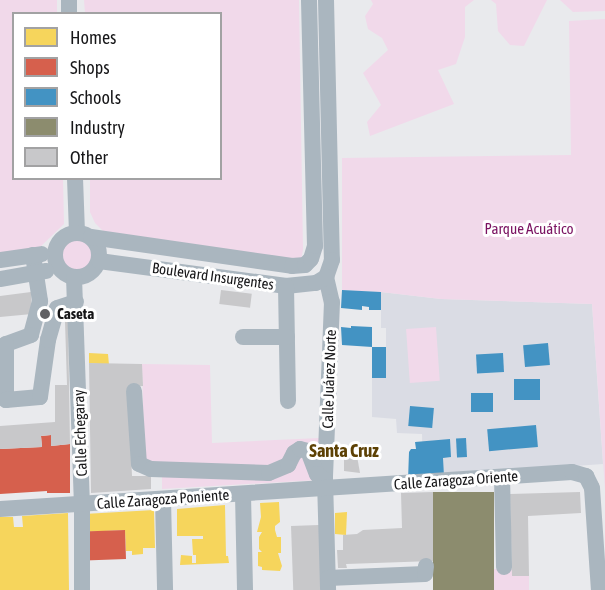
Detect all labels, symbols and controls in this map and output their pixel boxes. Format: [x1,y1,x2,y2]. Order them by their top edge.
legend [12,12,222,180]
text: Homes [70,27,116,48]
text: Shops [70,57,110,78]
text: Schools [70,87,121,108]
text: Industry [70,117,125,138]
text: Other [70,147,108,168]
park label: Parque Acuático [484,220,574,238]
street label: Boulevard Insurgentes [151,259,275,293]
place label: Caseta [57,305,94,323]
marker: Caseta [38,307,52,321]
street label: Calle Juárez Norte [318,329,340,429]
street label: Calle Echegaray [69,389,91,477]
district label: Santa Cruz [309,440,379,462]
street label: Calle Zaragoza Oriente [393,467,519,493]
street label: Calle Zaragoza Poniente [96,485,230,513]

